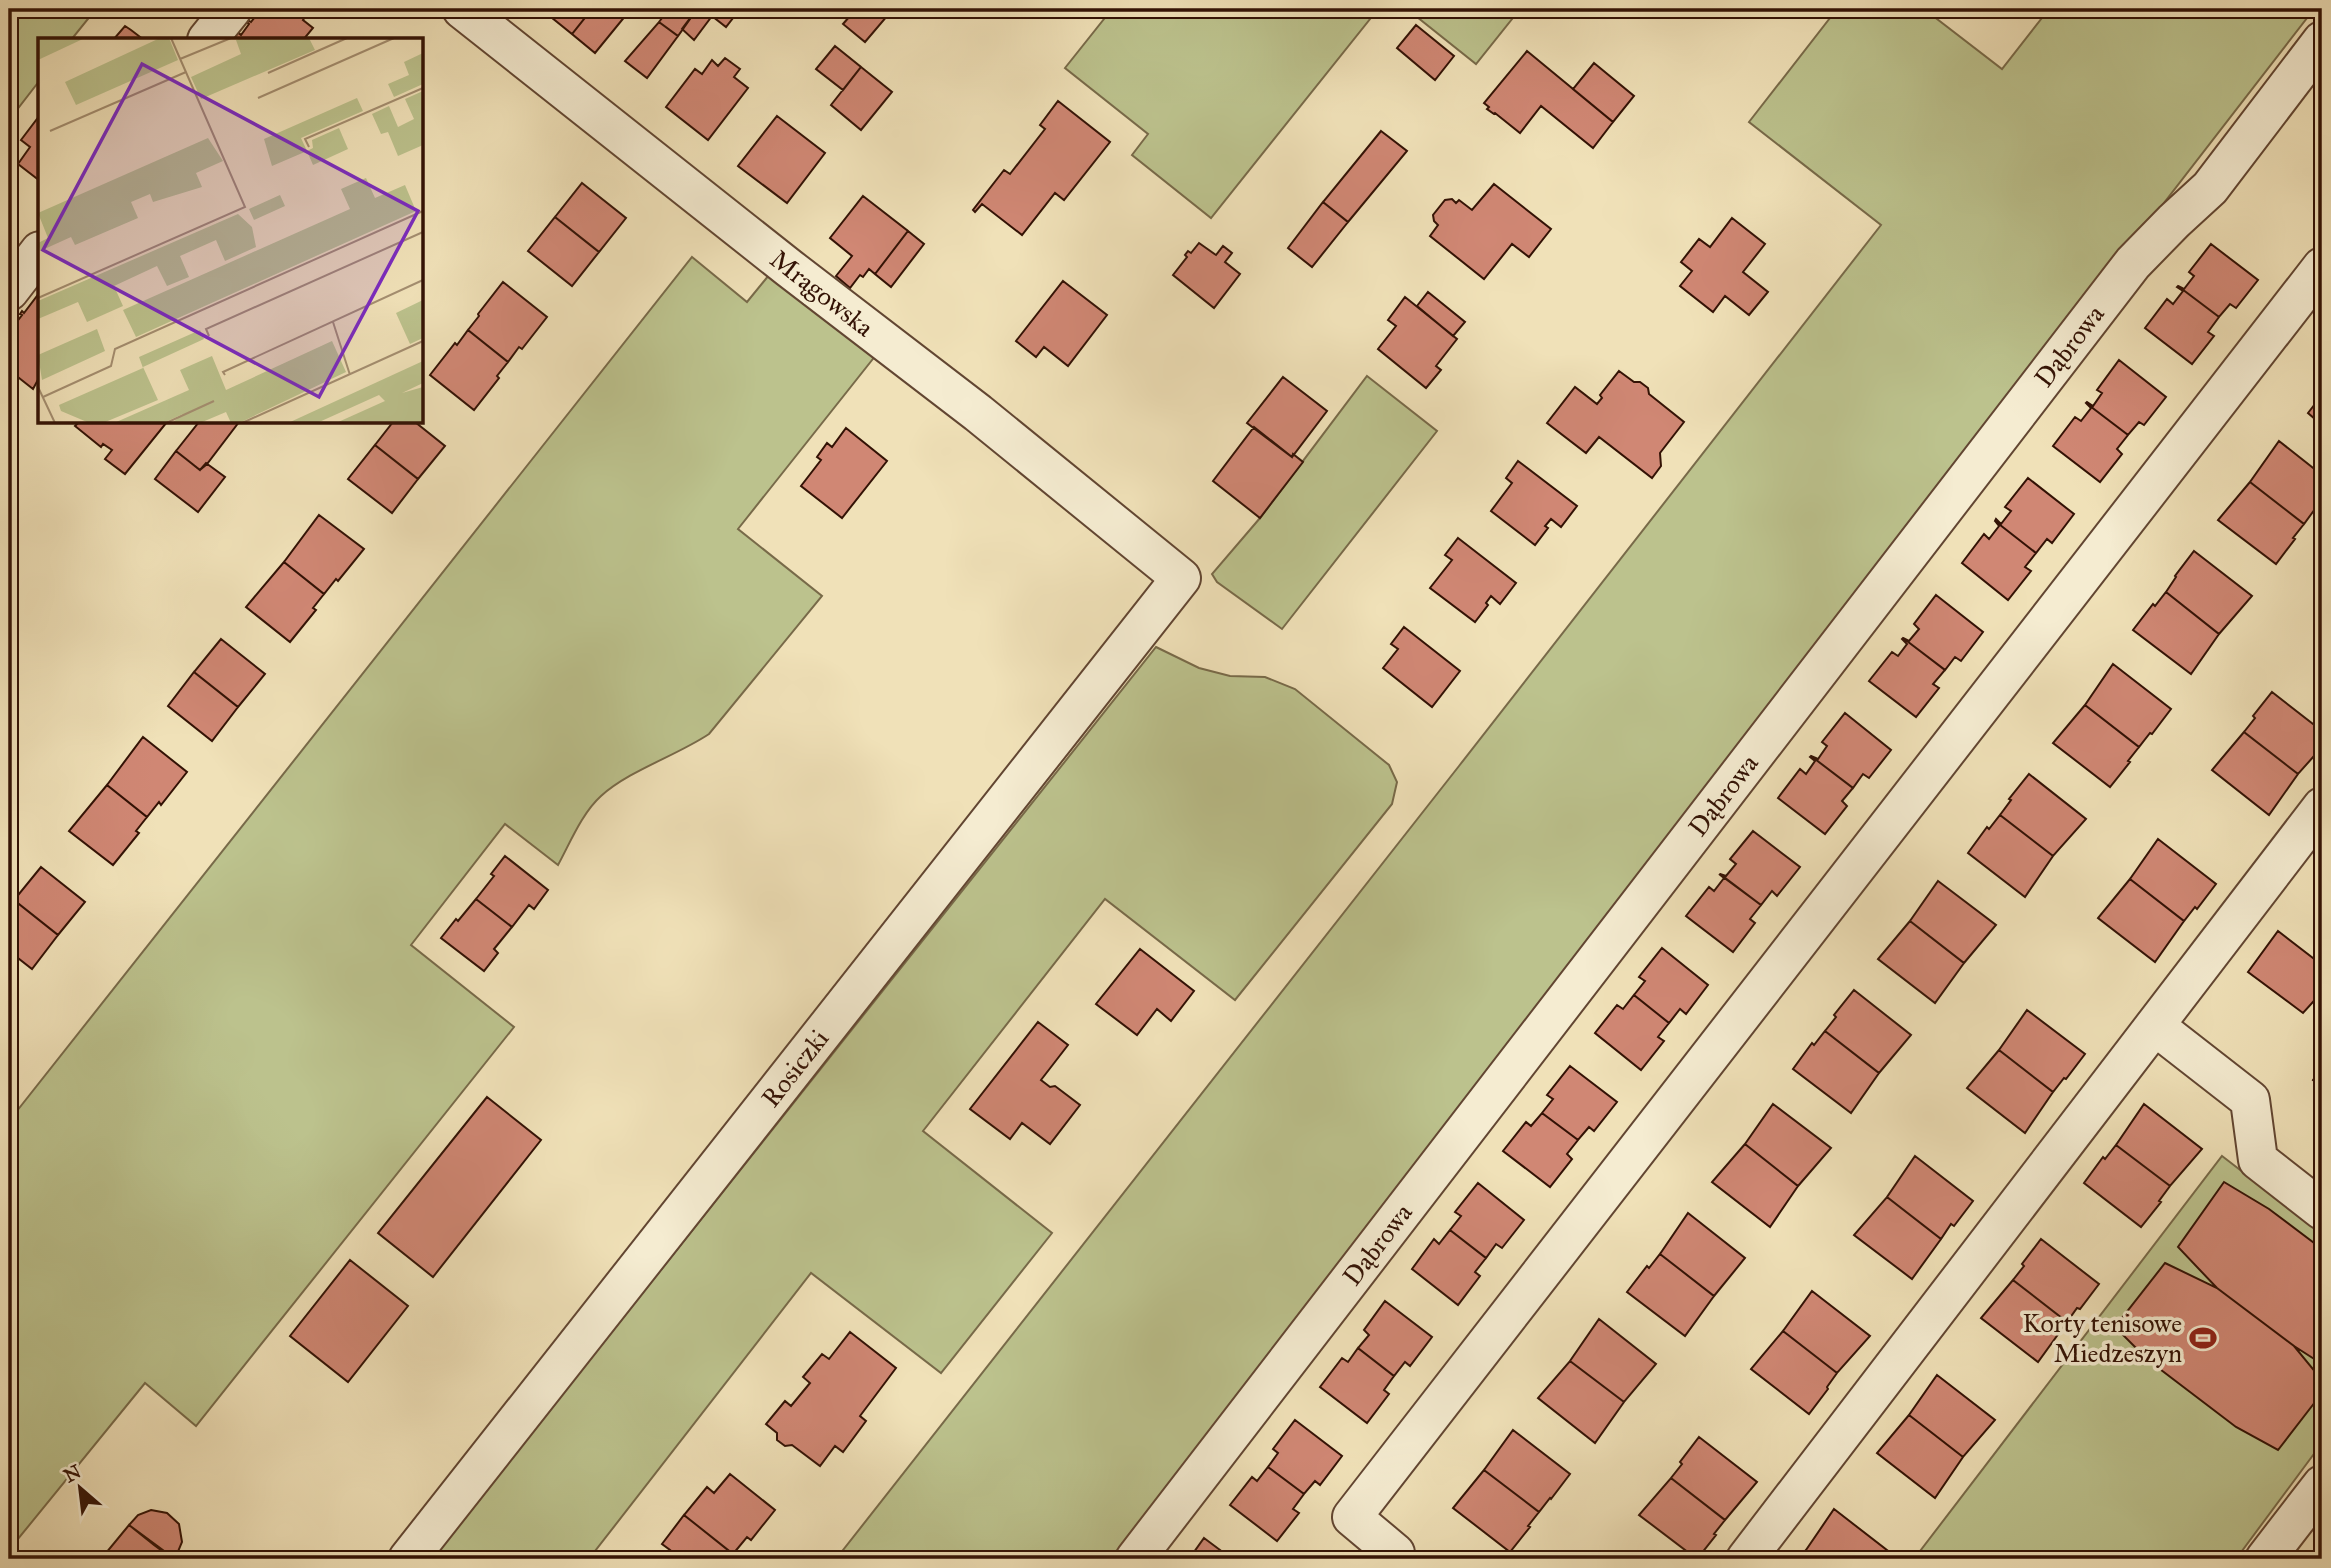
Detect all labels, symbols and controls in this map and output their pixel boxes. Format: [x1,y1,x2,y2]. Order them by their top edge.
inset map [38,38,424,424]
street label: Mrągowska [764,243,880,343]
street label: Dąbrowa [2028,299,2111,393]
street label: Dąbrowa [1682,748,1765,843]
street label: Rosiczki [754,1023,835,1113]
street label: Dąbrowa [1336,1197,1419,1292]
place label: Korty tenisowe Miedzeszyn [2022,1307,2182,1369]
sports icon: Korty tenisowe Miedzeszyn [2188,1323,2218,1353]
north arrow [46,1452,116,1522]
text: N [60,1459,85,1487]

